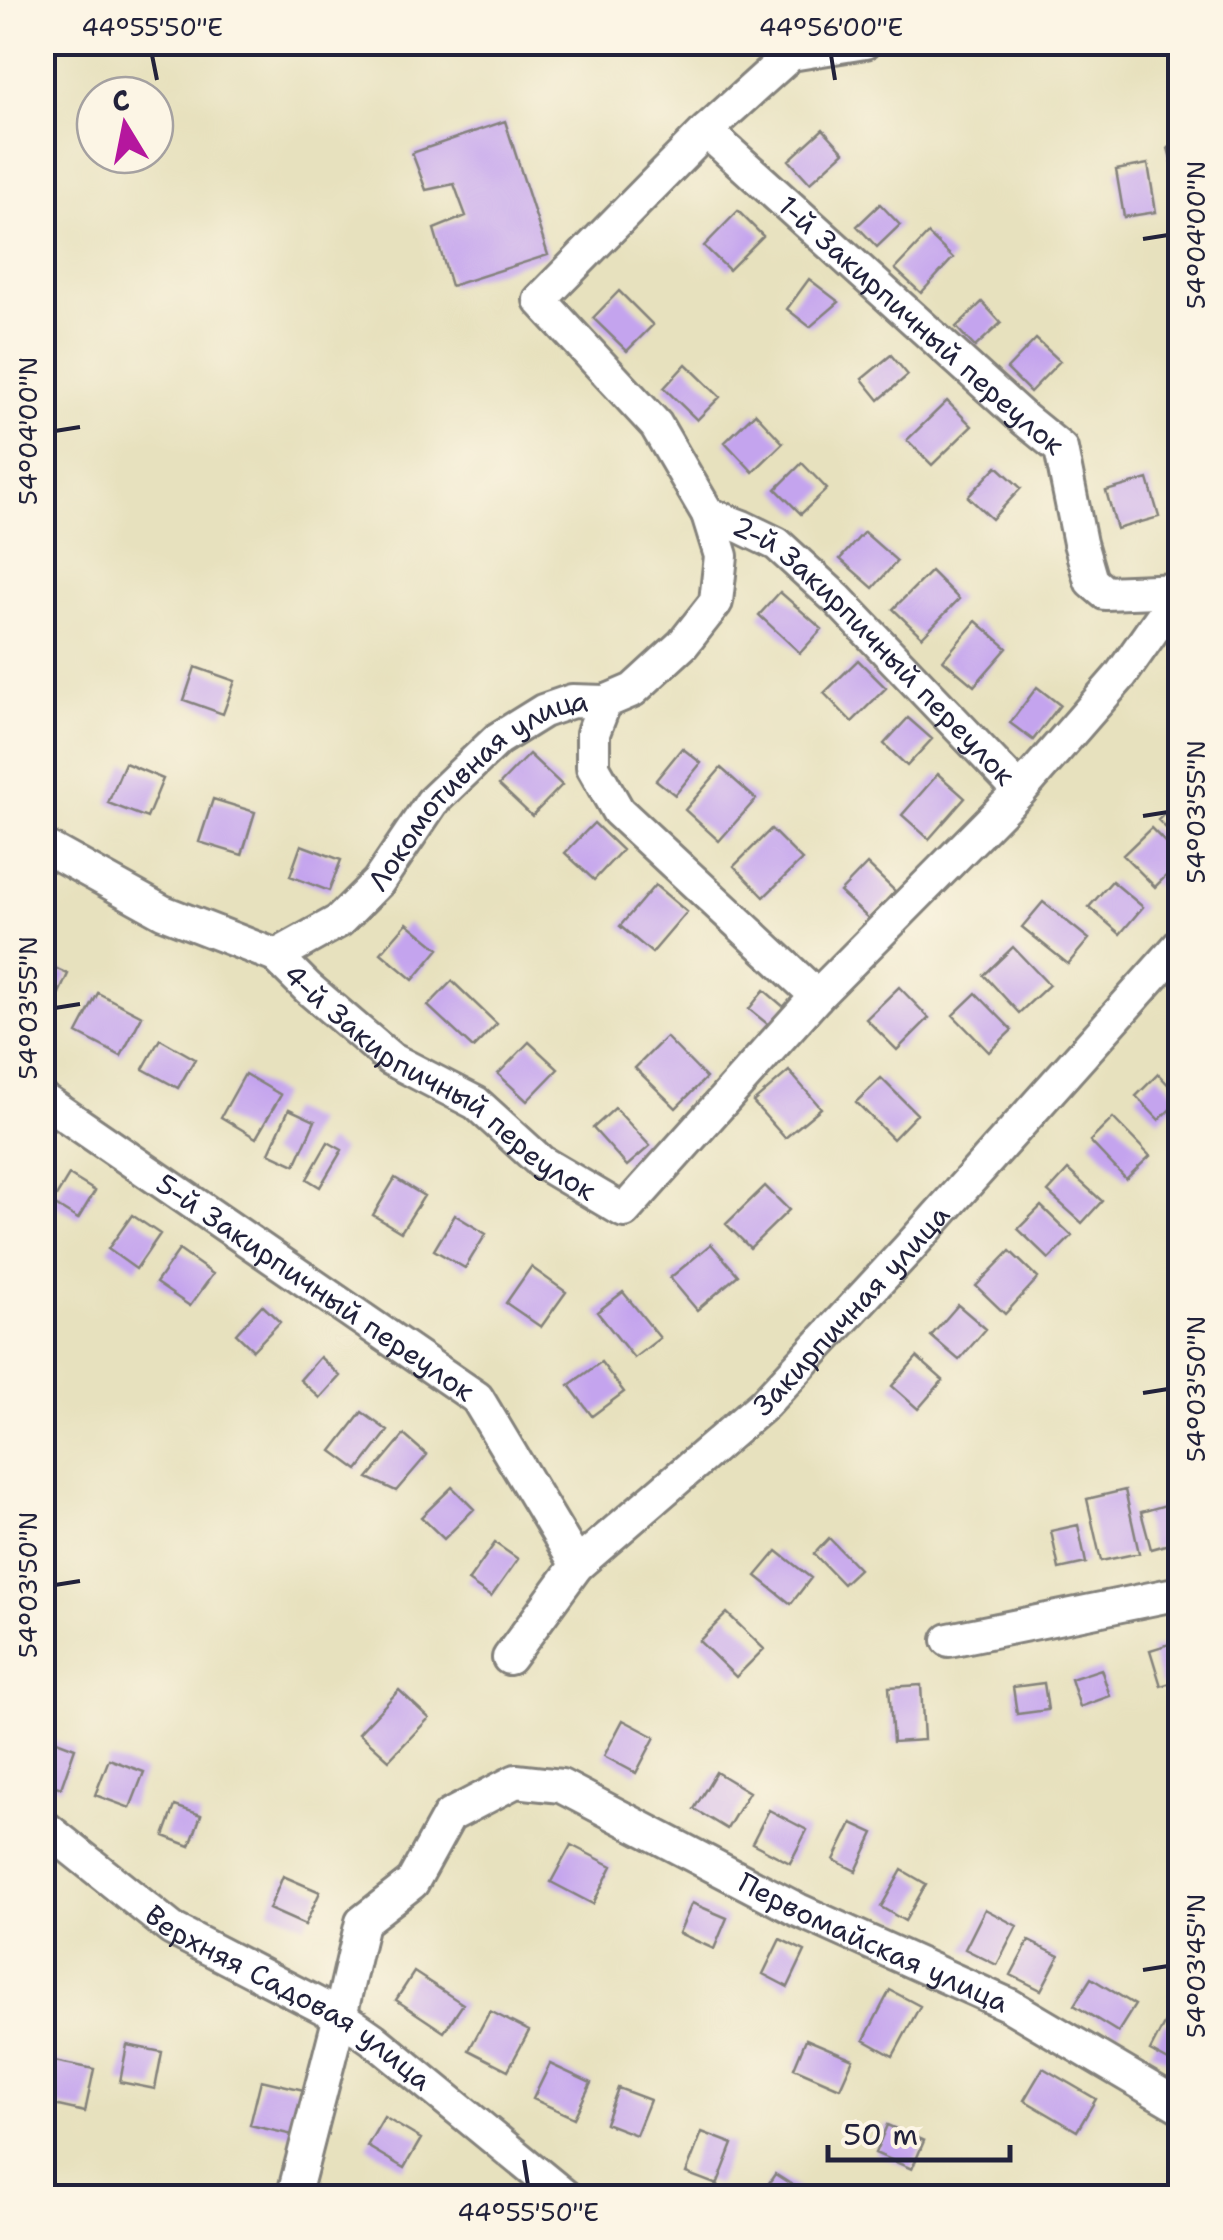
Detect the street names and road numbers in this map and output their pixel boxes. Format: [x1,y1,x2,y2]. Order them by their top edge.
street label: 1-й Закирпичный переулок [770,187,1073,463]
street label: 2-й Закирпичный переулок [727,506,1024,794]
street label: Локомотивная улица [359,682,589,898]
street label: 4-й Закирпичный переулок [275,955,603,1209]
street label: 5-й Закирпичный переулок [149,1164,482,1410]
street label: Закирпичная улица [745,1196,958,1424]
street label: Первомайская улица [732,1863,1015,2021]
street label: Верхняя Садовая улица [137,1896,440,2099]

